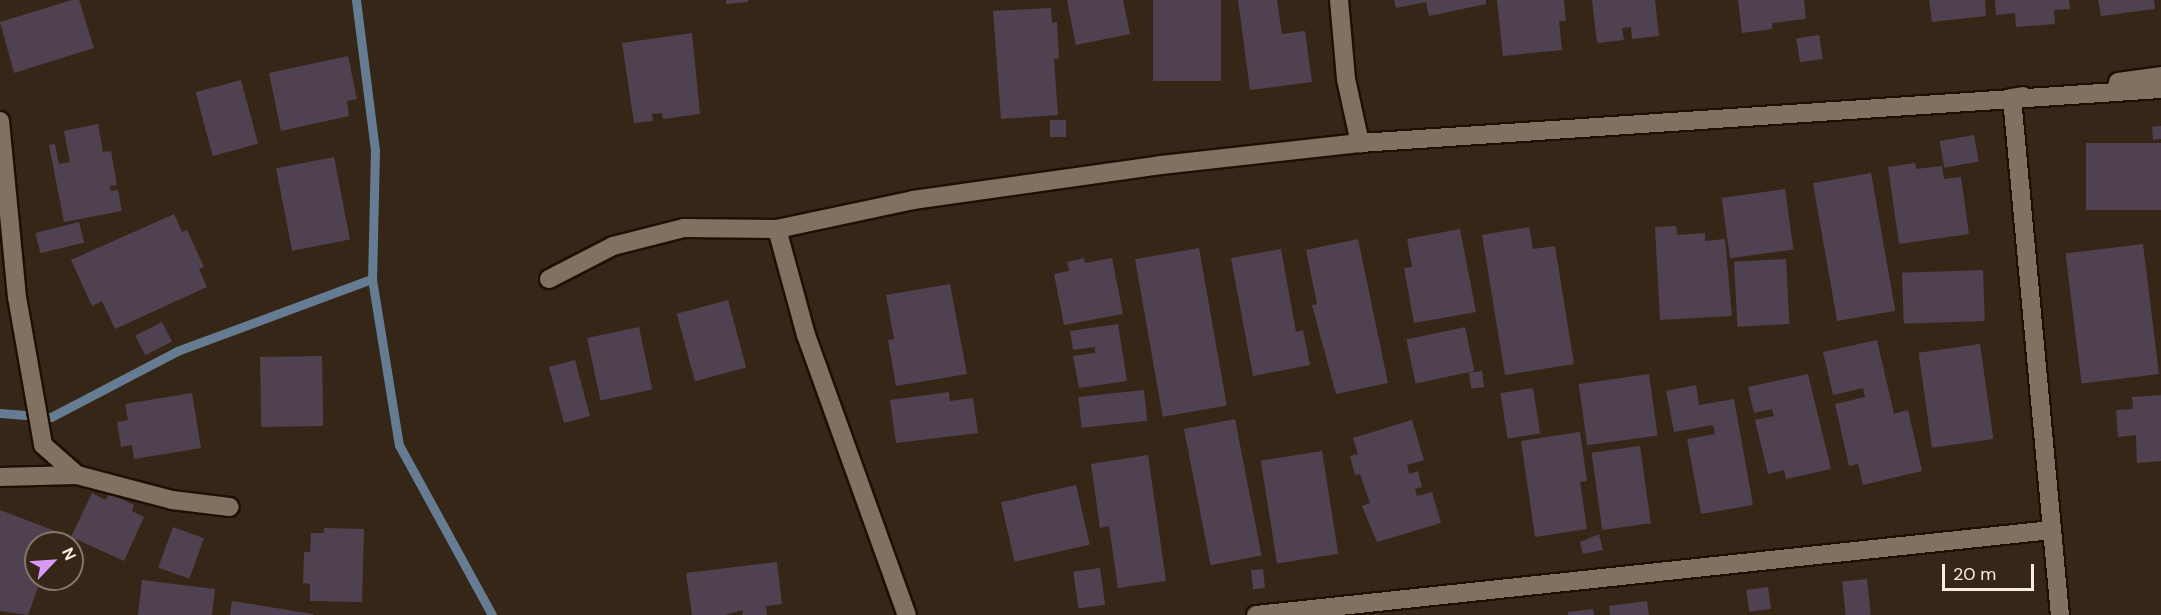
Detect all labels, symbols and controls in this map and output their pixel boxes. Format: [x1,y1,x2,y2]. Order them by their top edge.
north arrow [24,531,84,591]
text: N [57,544,81,564]
scale bar [1945,552,2036,590]
text: 20 m [1953,562,1996,586]

